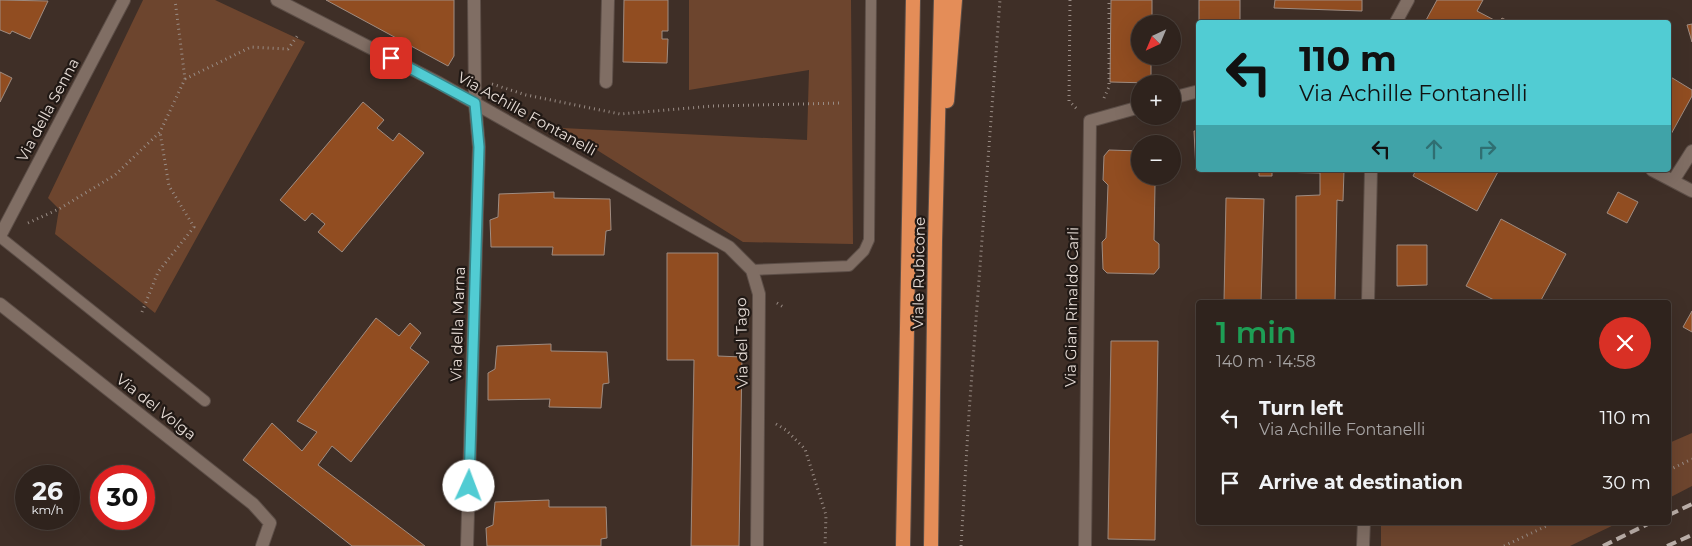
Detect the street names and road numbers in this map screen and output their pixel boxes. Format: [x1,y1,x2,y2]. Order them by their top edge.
street label: Via della Senna [12,55,83,165]
street label: Via Achille Fontanelli [454,67,600,160]
street label: Viale Rubicone [908,217,929,329]
street label: Via Gian Rinaldo Carli [1061,227,1082,387]
street label: Via della Marna [446,266,469,382]
street label: Via del Tago [731,297,752,389]
street label: Via del Volga [112,369,200,444]

